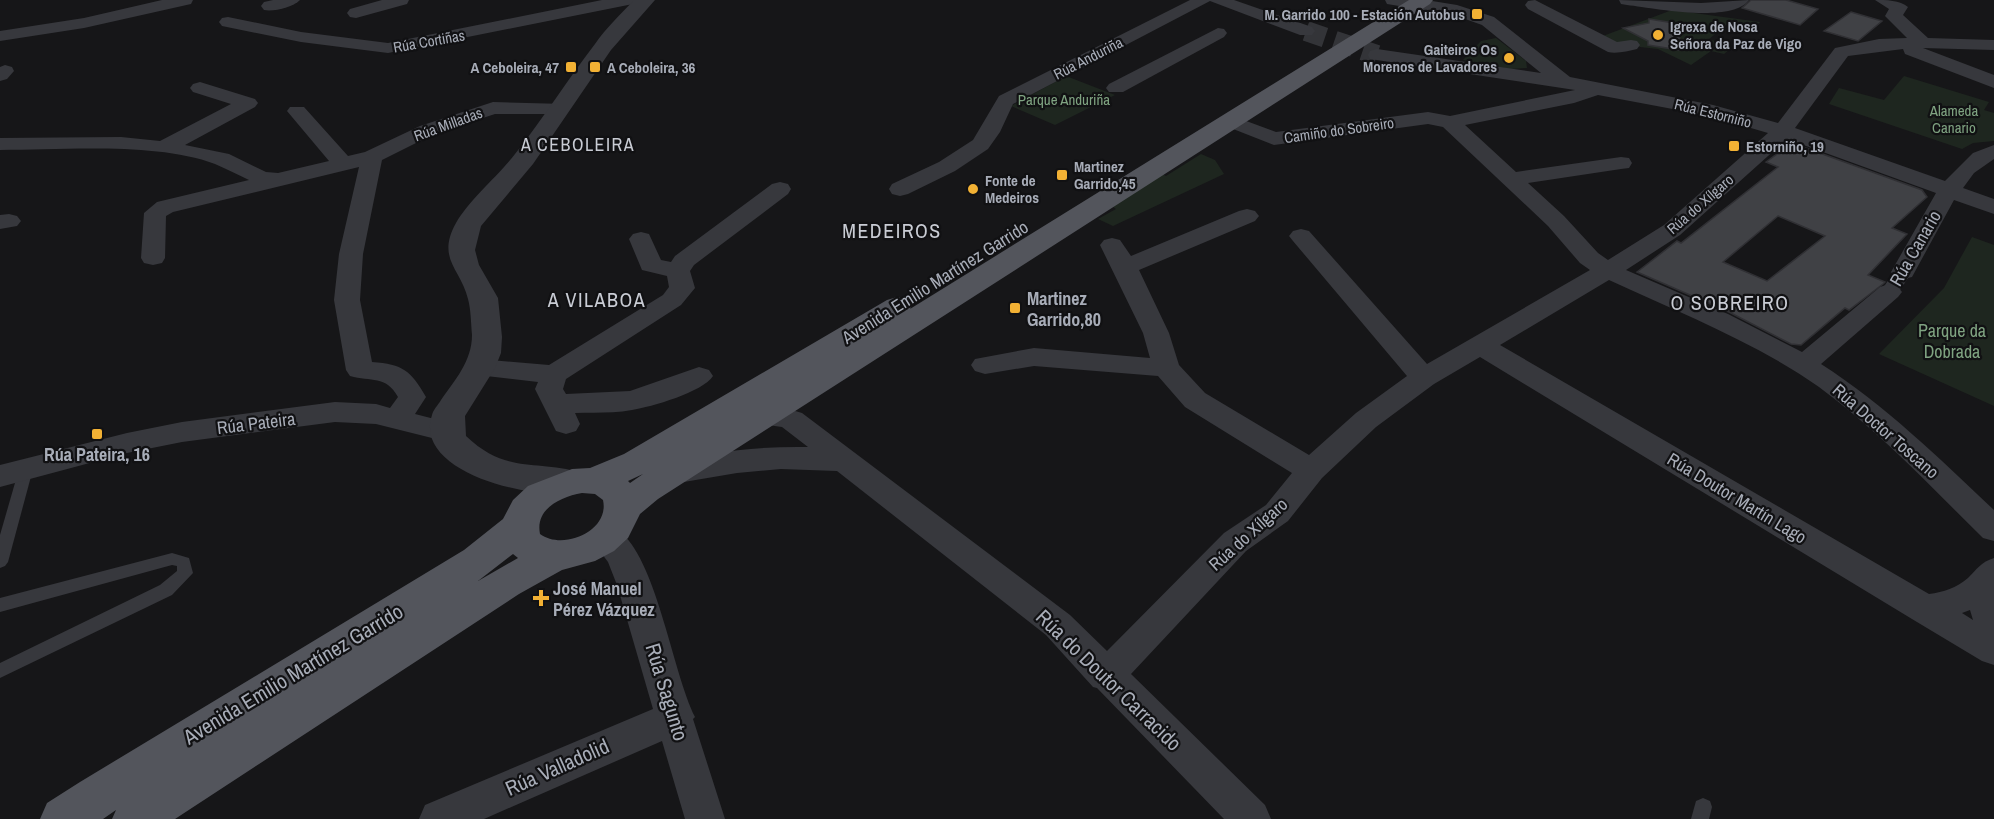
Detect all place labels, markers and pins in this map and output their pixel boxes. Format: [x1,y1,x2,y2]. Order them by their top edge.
place label: M. Garrido 100 - Estación Autobus [1264,4,1465,25]
marker: M. Garrido 100 - Estación Autobus [1470,7,1484,21]
place label: Igrexa de Nosa Señora da Paz de Vigo [1670,16,1802,54]
marker: Igrexa de Nosa Señora da Paz de Vigo [1651,28,1665,42]
place label: Gaiteiros Os Morenos de Lavadores [1363,39,1497,77]
marker: Gaiteiros Os Morenos de Lavadores [1502,51,1516,65]
place label: A Ceboleira, 47 [471,57,559,78]
place label: A Ceboleira, 36 [607,57,696,78]
marker: A Ceboleira, 47 [564,60,578,74]
marker: A Ceboleira, 36 [588,60,602,74]
place label: Estorniño, 19 [1746,136,1824,157]
marker: Estorniño, 19 [1727,139,1741,153]
place label: Martinez Garrido,45 [1074,156,1136,194]
marker: Martinez Garrido,45 [1055,168,1069,182]
place label: Fonte de Medeiros [985,170,1039,208]
marker: Fonte de Medeiros [966,182,980,196]
place label: Martinez Garrido,80 [1027,286,1101,332]
marker: Martinez Garrido,80 [1008,301,1022,315]
marker: Rúa Pateira, 16 [90,427,104,441]
place label: Rúa Pateira, 16 [44,442,150,467]
place label: José Manuel Pérez Vázquez [553,576,655,622]
marker: José Manuel Pérez Vázquez [534,591,548,605]

